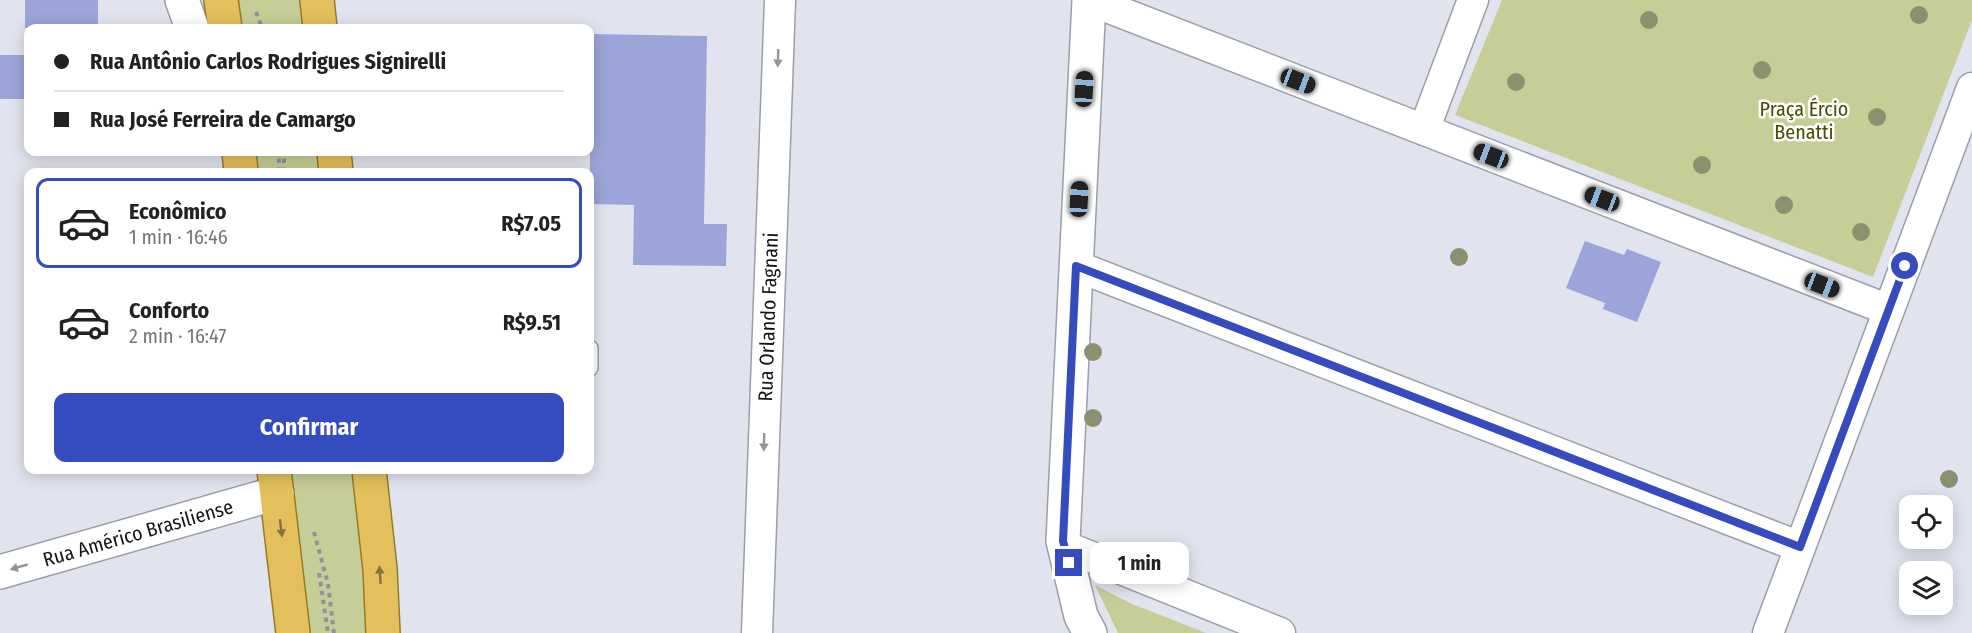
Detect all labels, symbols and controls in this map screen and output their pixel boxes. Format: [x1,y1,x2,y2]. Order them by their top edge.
text: Rua Antônio Carlos Rodrigues Signirelli [90,48,446,75]
one-way arrow [773,49,782,68]
car [1278,66,1318,96]
car [1074,71,1094,107]
park label: Praça Ércio Benatti [1760,97,1848,144]
text: Rua José Ferreira de Camargo [90,106,356,133]
car [1471,141,1511,171]
car [1069,181,1089,217]
car [1582,184,1622,214]
icon: car [57,196,111,250]
text: Econômico [129,198,227,225]
text: R$7.05 [501,210,561,237]
text: 1 min · 16:46 [129,225,228,249]
street label: Rua Orlando Fagnani [753,232,783,402]
route start [1891,252,1918,279]
car [1802,270,1842,300]
icon: car [57,295,111,349]
text: Conforto [129,297,209,324]
text: R$9.51 [503,309,561,336]
text: 2 min · 16:47 [129,324,226,348]
button: Confirmar [54,393,564,462]
one-way arrow [759,433,768,452]
street label: Rua Américo Brasiliense [40,494,236,572]
map controls [1899,495,1953,615]
button: locate [1899,495,1953,549]
one-way arrow [277,518,286,537]
callout: 1 min [1090,542,1189,584]
route end [1055,549,1082,576]
text: 1 min [1118,551,1161,575]
button: layers [1899,561,1953,615]
one-way arrow [10,563,28,572]
one-way arrow [376,565,385,584]

